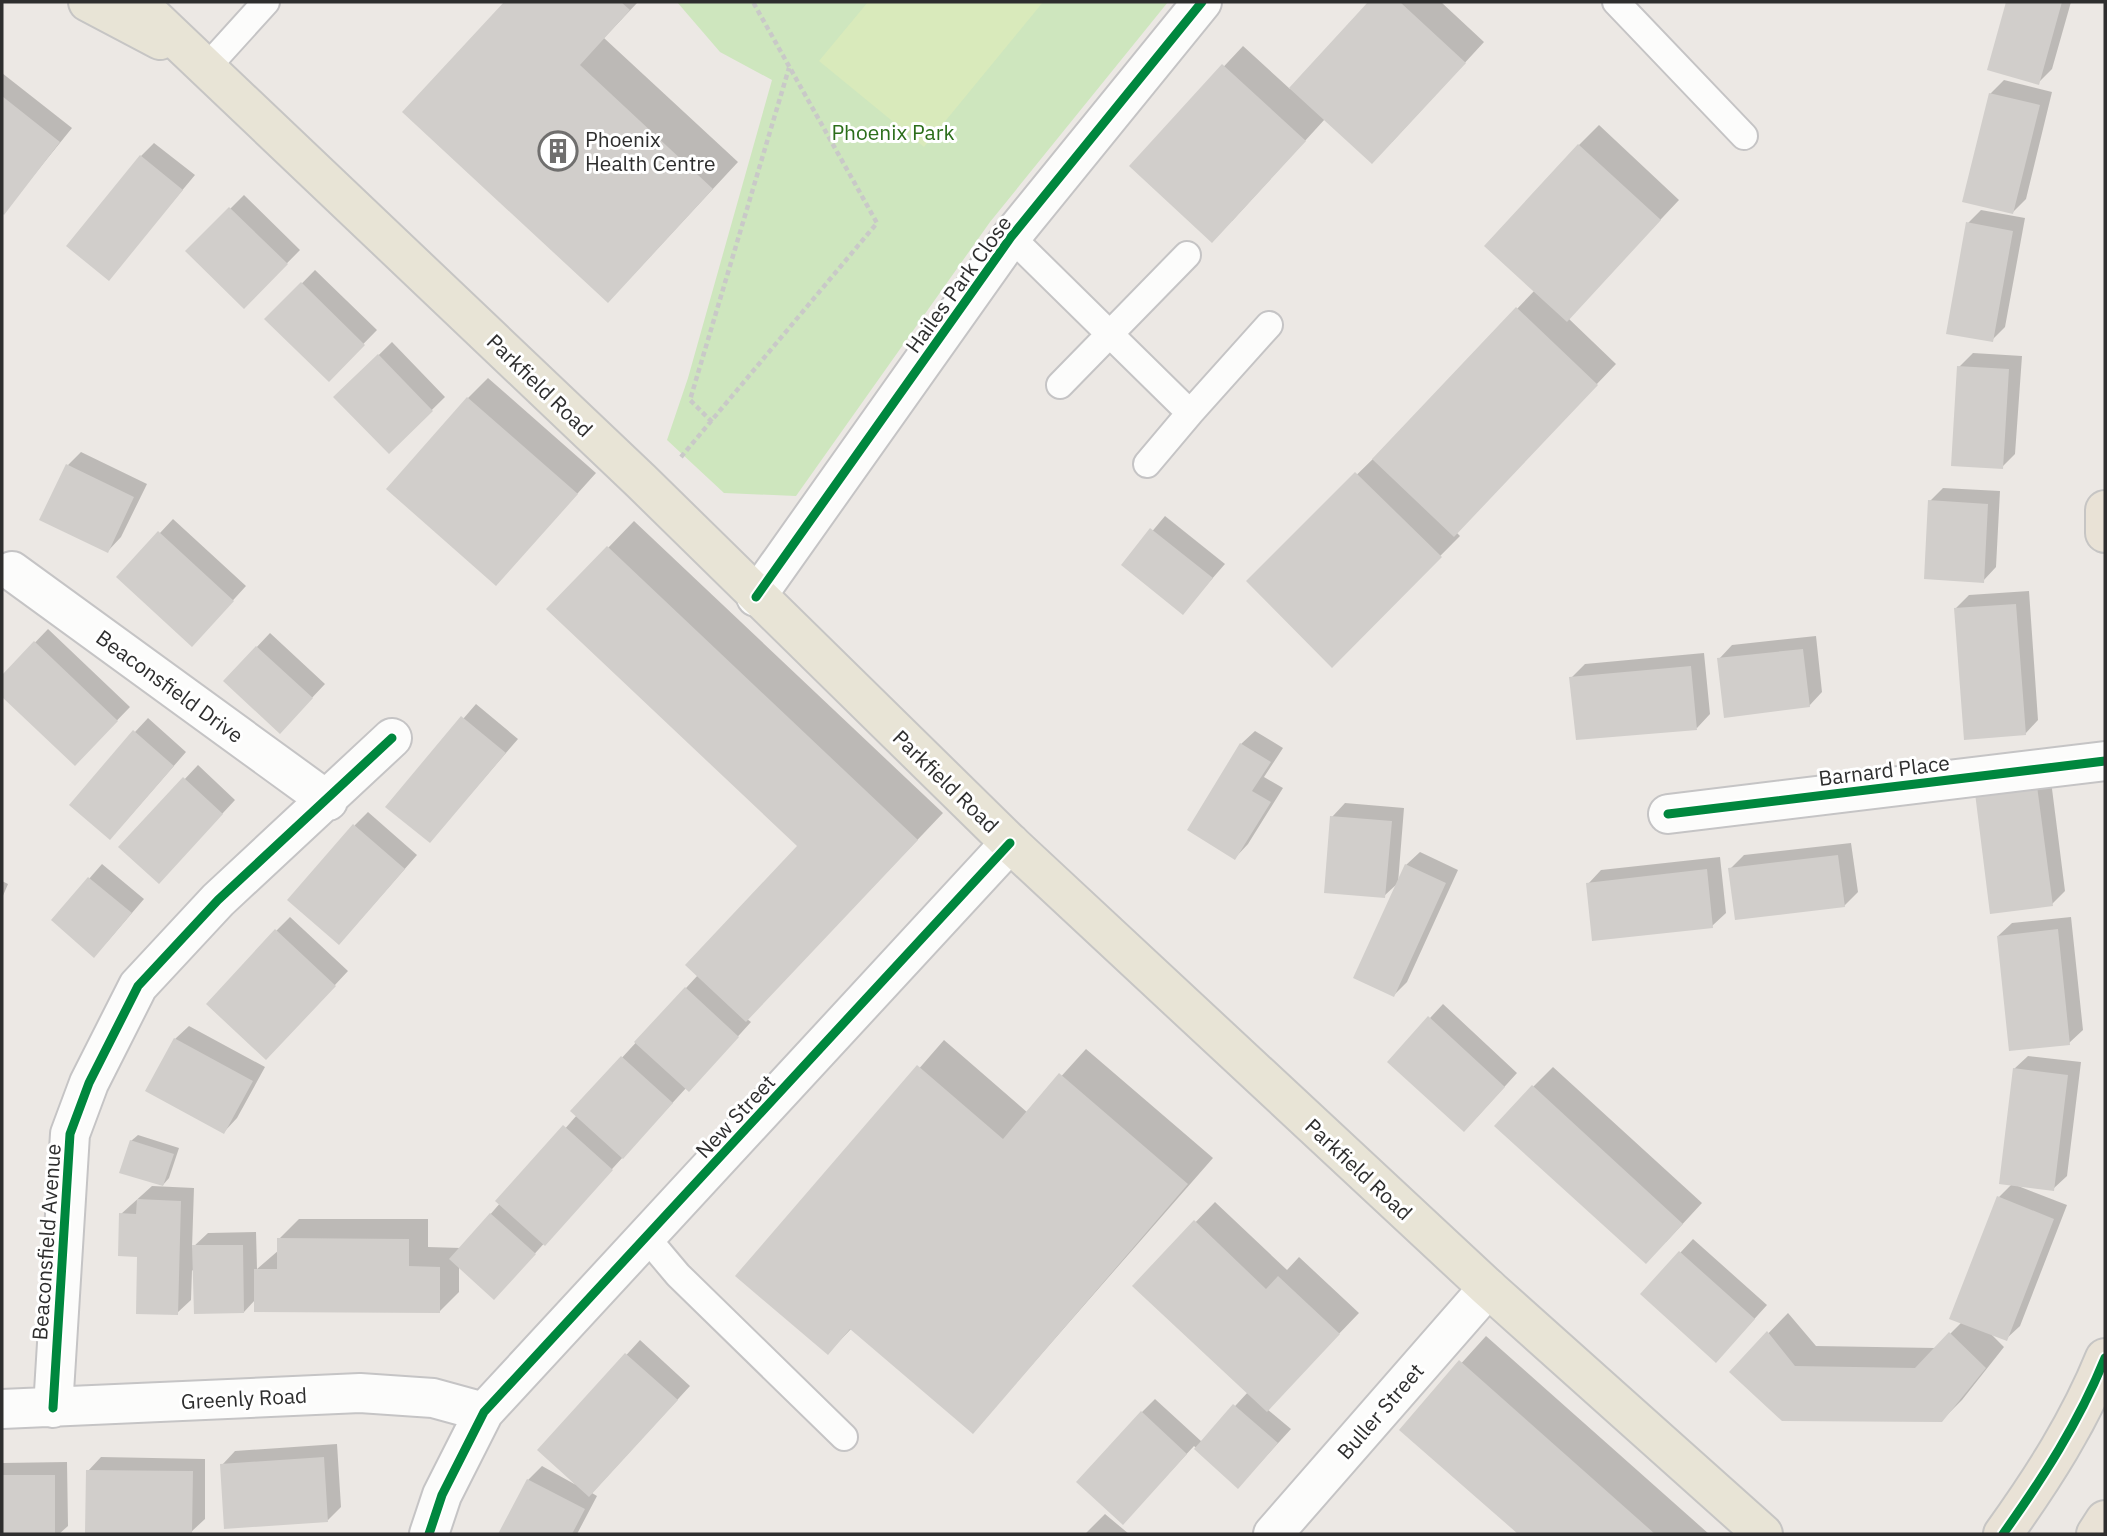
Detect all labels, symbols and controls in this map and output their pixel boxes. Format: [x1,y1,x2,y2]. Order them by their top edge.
park label: Phoenix Park [831,118,955,146]
place label: Phoenix Health Centre [585,125,715,177]
building icon: Phoenix Health Centre [537,130,579,172]
street label: Hailes Park Close [899,210,1017,358]
street label: Parkfield Road [481,327,599,443]
street label: Beaconsfield Drive [91,623,249,749]
street label: Parkfield Road [887,723,1005,839]
street label: Barnard Place [1817,748,1951,792]
street label: New Street [689,1068,781,1164]
street label: Parkfield Road [1299,1112,1419,1226]
street label: Beaconsfield Avenue [25,1143,67,1341]
street label: Buller Street [1330,1357,1430,1465]
street label: Greenly Road [180,1381,308,1415]

